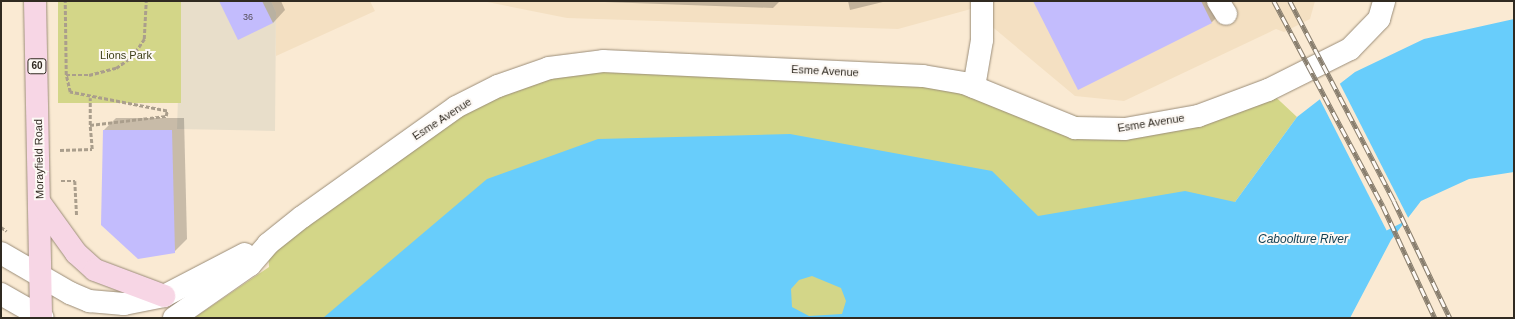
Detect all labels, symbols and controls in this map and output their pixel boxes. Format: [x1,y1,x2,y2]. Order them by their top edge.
house number: 36 [243,12,253,22]
park label: Lions Park [100,48,152,62]
road number: 60 [27,58,47,74]
street label: Esme Avenue [791,63,859,79]
street label: Esme Avenue [410,95,474,143]
street label: Esme Avenue [1116,111,1186,135]
street label: Morayfield Road [32,119,46,199]
water label: Caboolture River [1258,233,1348,247]

